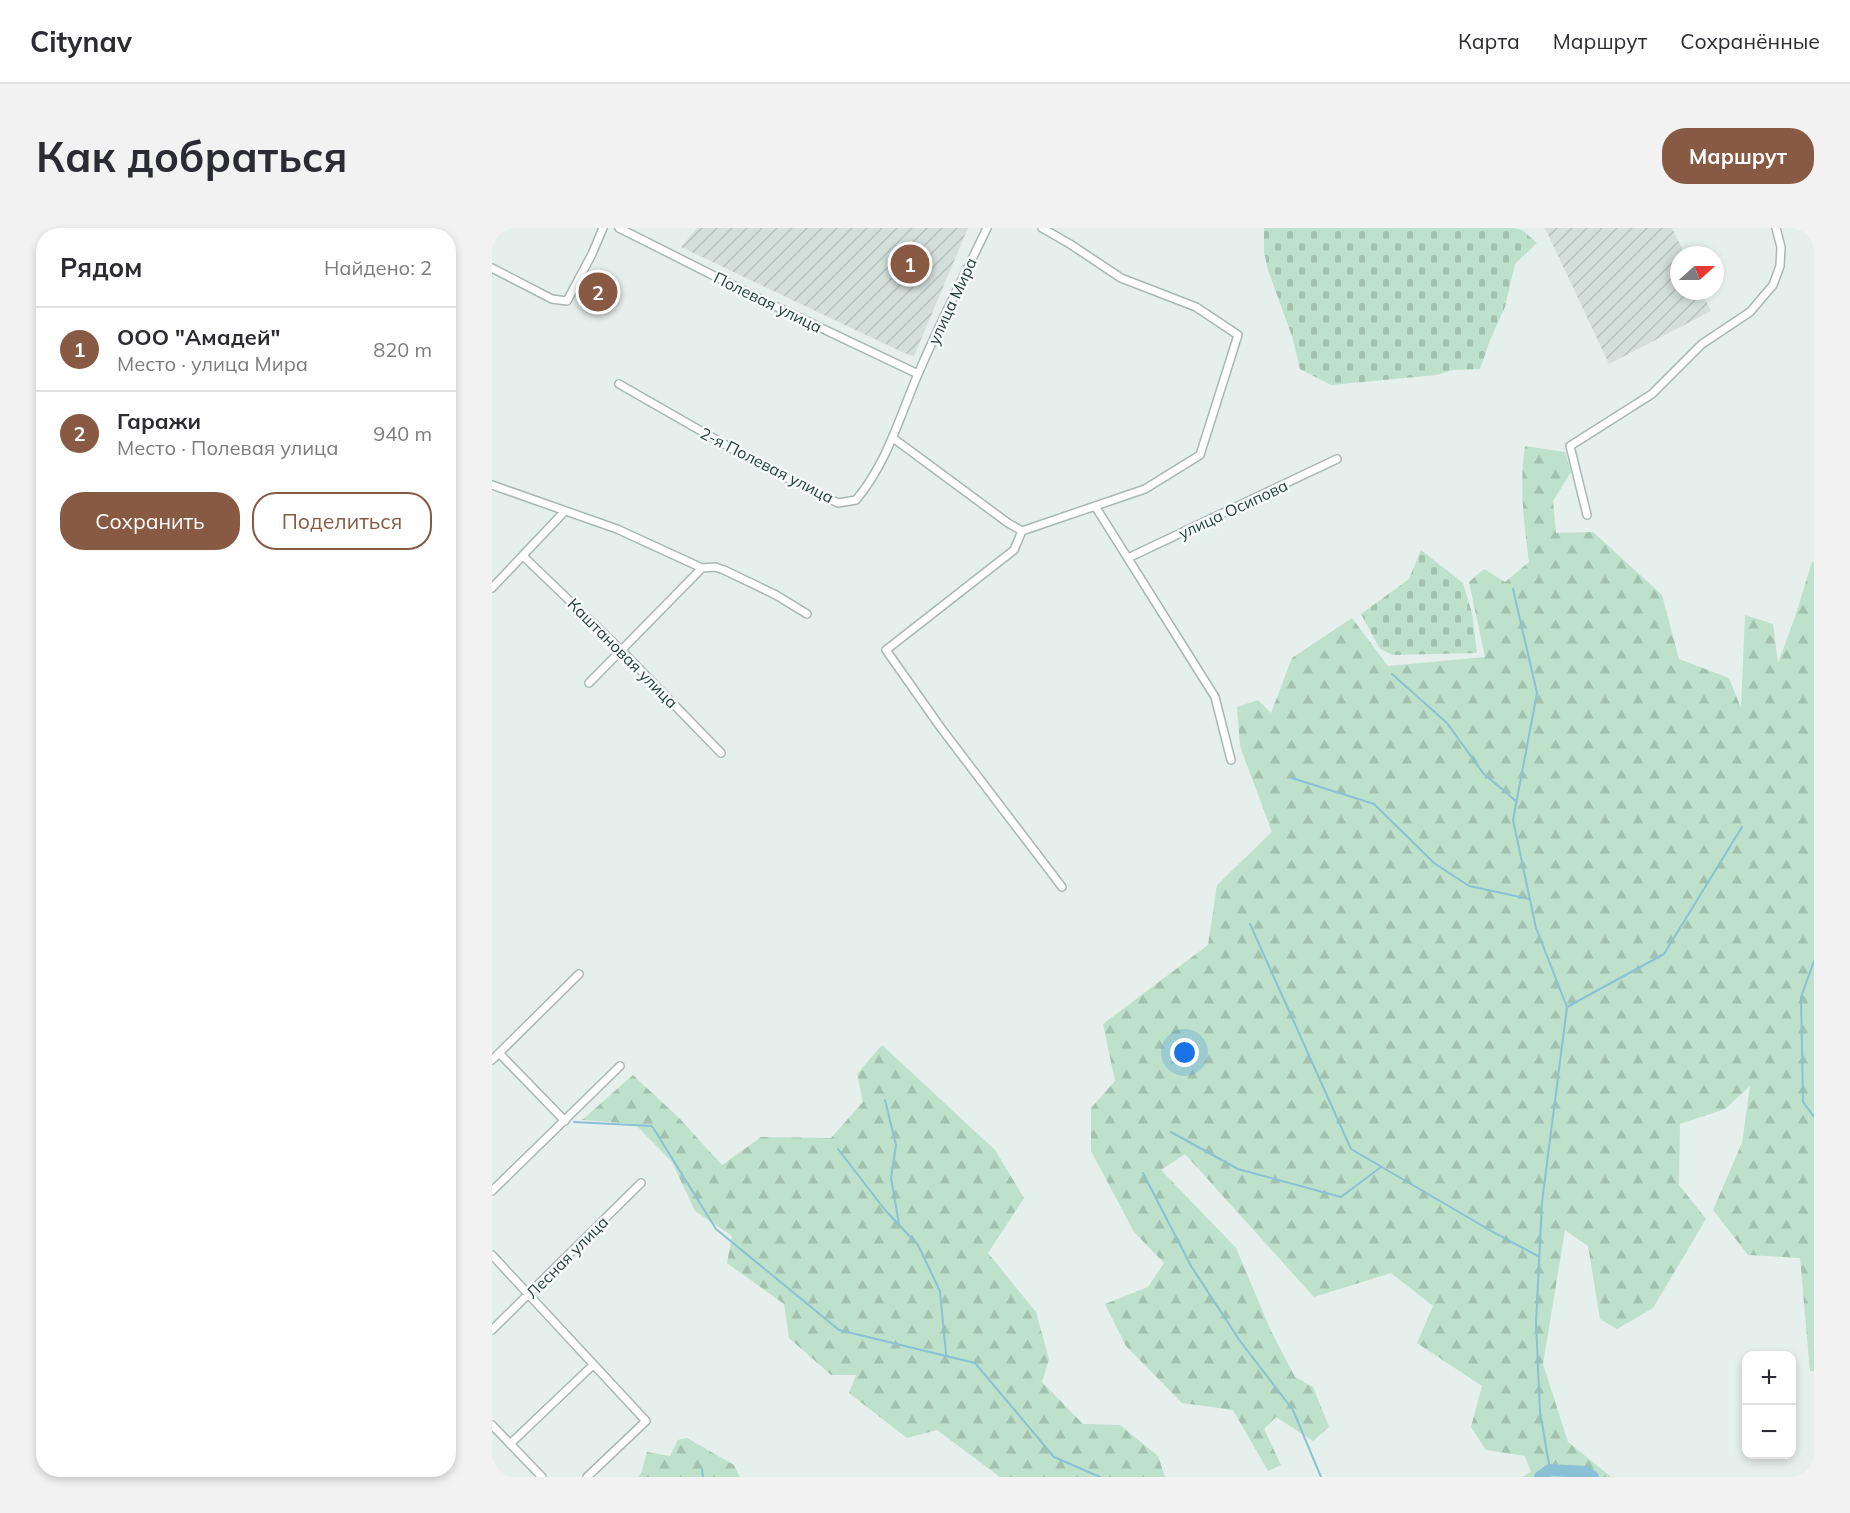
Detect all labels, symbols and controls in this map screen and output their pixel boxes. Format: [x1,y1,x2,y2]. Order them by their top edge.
text: Citynav [30,24,132,59]
text: Карта [1458,28,1520,54]
text: Маршрут [1553,28,1647,54]
text: Сохранённые [1680,28,1820,54]
button: Маршрут [1662,128,1814,184]
text: Как добраться [36,130,348,183]
pin: 1 [890,242,930,286]
north arrow [1670,246,1724,300]
text: Рядом [60,251,143,284]
street label: улица Мира [923,254,981,348]
text: Найдено: 2 [324,255,432,280]
street label: Полевая улица [711,267,825,337]
pin: 2 [578,270,618,314]
text: ООО "Амадей" [117,323,280,351]
text: 1 [74,337,86,362]
text: 820 m [373,337,432,362]
text: Место · улица Мира [117,351,308,376]
text: Гаражи [117,407,201,435]
text: 2 [74,421,86,446]
text: 940 m [373,421,432,446]
street label: 2-я Полевая улица [697,423,837,507]
text: Место · Полевая улица [117,435,338,460]
street label: улица Осипова [1175,475,1291,543]
button: Сохранить [60,492,240,550]
button: Поделиться [252,492,432,550]
street label: Каштановая улица [564,594,682,712]
your location [1170,1038,1199,1067]
street label: Лесная улица [522,1212,612,1302]
map controls [1742,1351,1796,1459]
button: + [1742,1351,1796,1405]
button: − [1742,1405,1796,1459]

